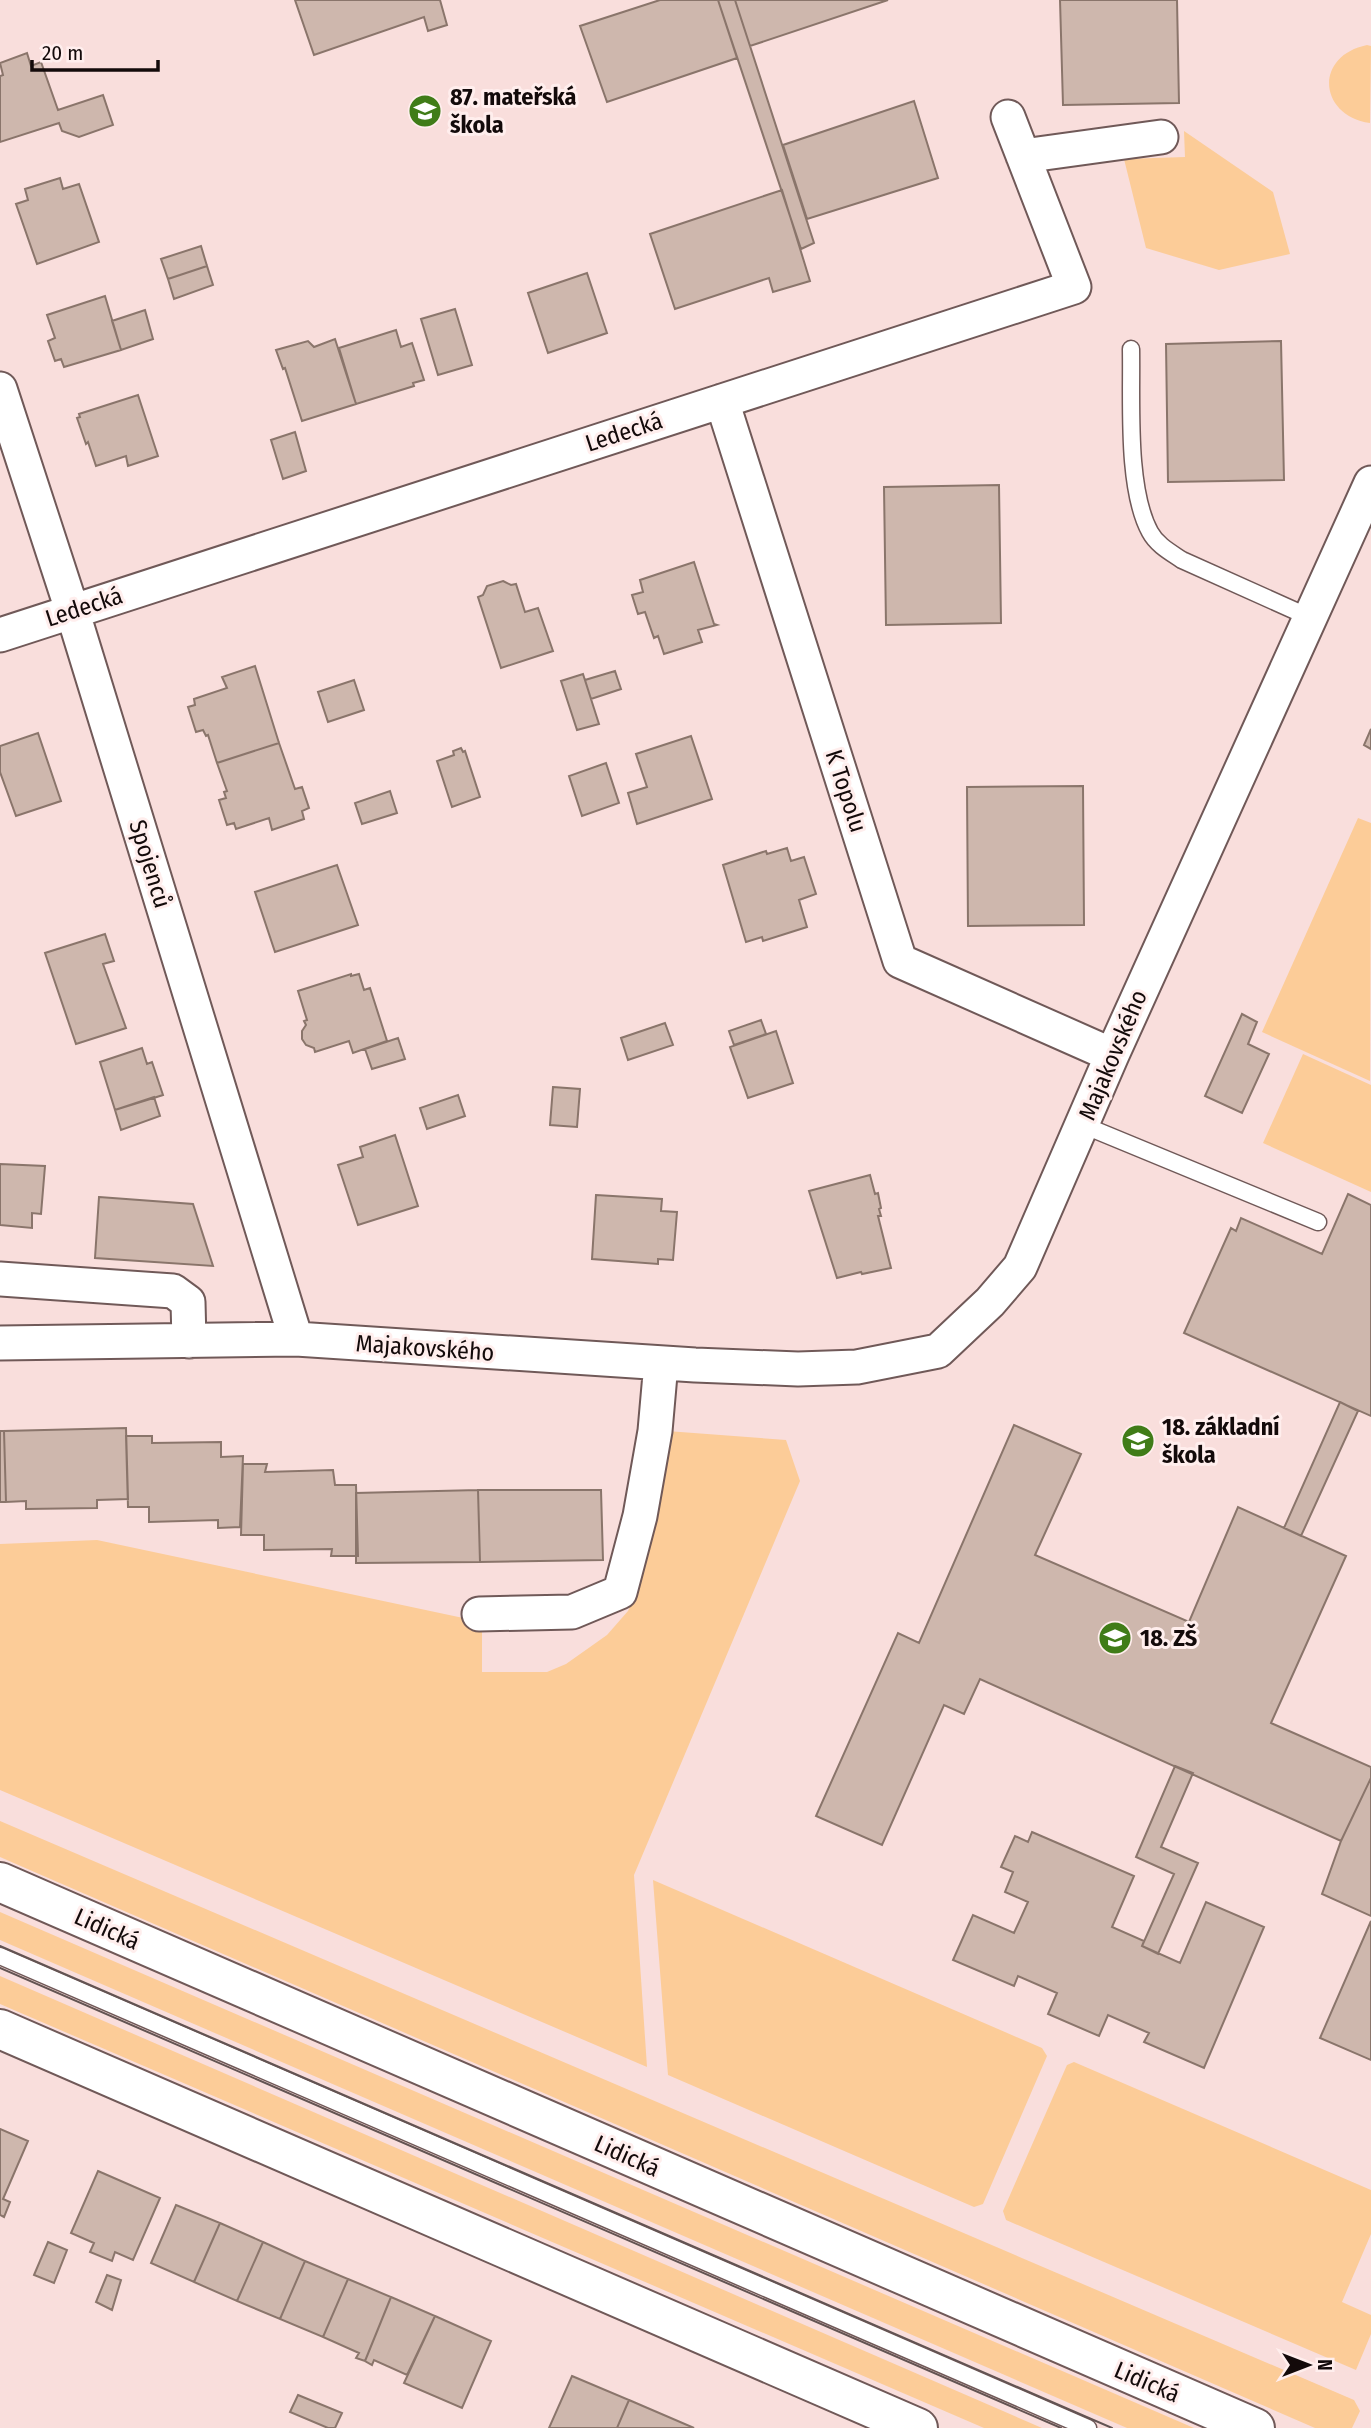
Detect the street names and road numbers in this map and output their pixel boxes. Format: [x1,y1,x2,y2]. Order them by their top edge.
street label: Ledecká [582,406,666,458]
street label: Ledecká [42,581,126,633]
street label: K Topolu [820,746,872,836]
street label: Spojenců [123,817,177,911]
street label: Majakovského [1073,986,1153,1124]
street label: Majakovského [355,1329,495,1367]
street label: Lidická [70,1902,144,1956]
street label: Lidická [590,2129,664,2183]
street label: Lidická [1110,2356,1184,2408]

